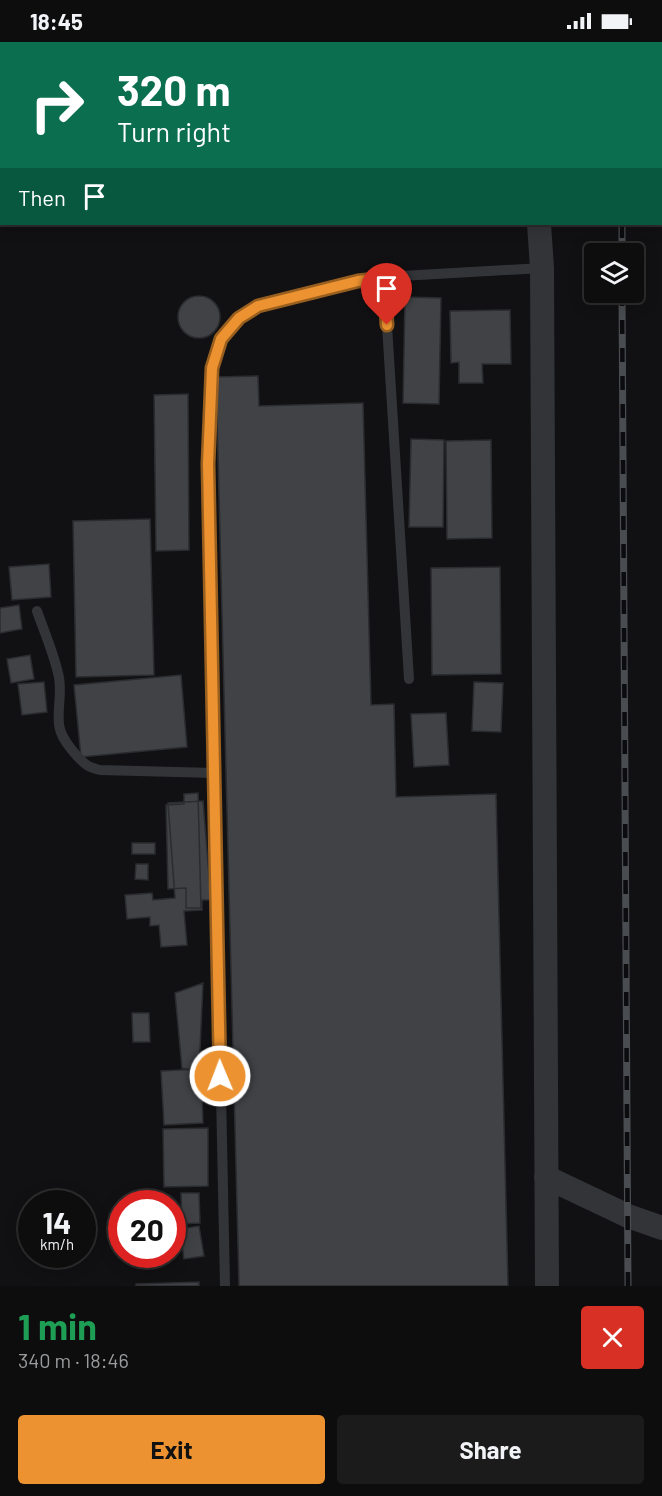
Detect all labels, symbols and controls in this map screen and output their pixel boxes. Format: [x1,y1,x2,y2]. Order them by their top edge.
text: 18:45 [30,8,83,34]
text: 320 m [117,64,231,114]
icon: right [18,66,96,144]
text: Turn right [117,115,231,147]
icon: arrive [78,180,111,213]
text: Then [18,184,66,210]
map controls [584,243,644,303]
button: layers [584,243,644,303]
pin [361,263,412,325]
icon: arrive [370,272,403,305]
position arrow [188,1044,252,1108]
speed limit sign: 20 [108,1190,186,1268]
text: 14 [43,1204,71,1240]
text: km/h [40,1235,74,1253]
text: 1 min [18,1304,97,1347]
button: close [581,1306,644,1369]
text: 340 m · 18:46 [18,1348,129,1372]
button: Exit [18,1415,325,1484]
button: Share [337,1415,644,1484]

